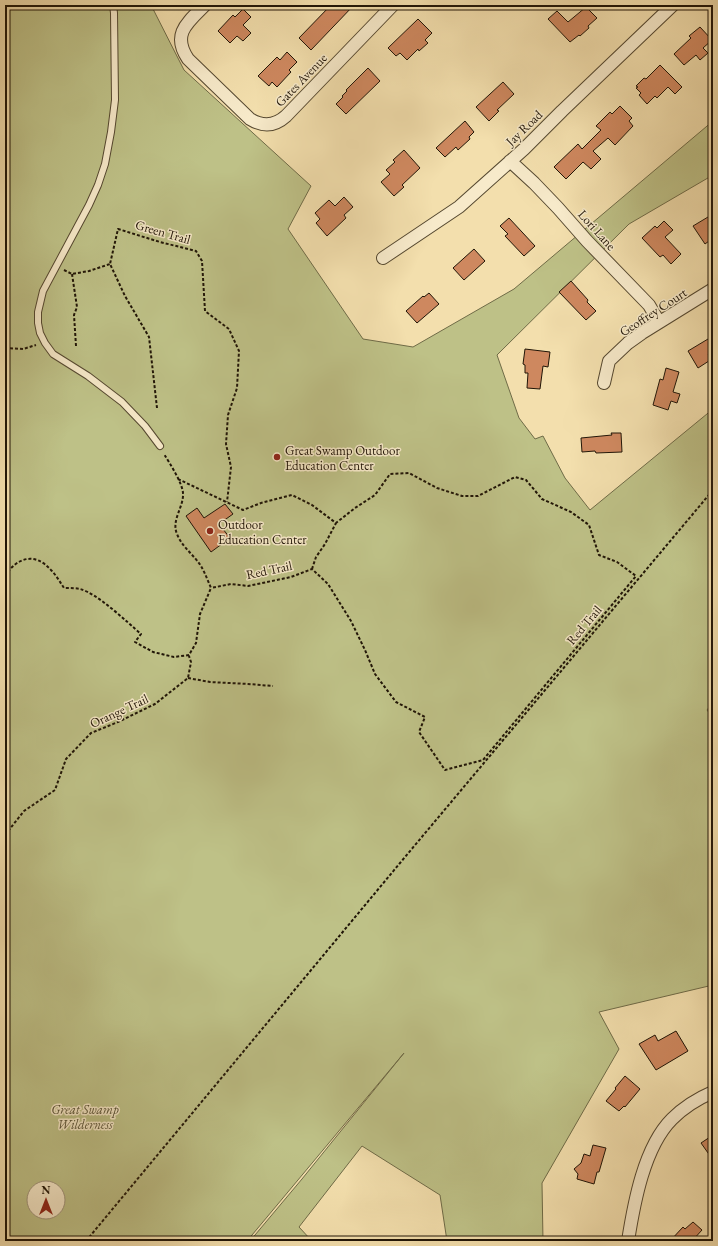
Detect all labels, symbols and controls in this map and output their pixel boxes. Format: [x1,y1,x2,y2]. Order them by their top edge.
street label: Gates Avenue [271,50,331,110]
street label: Jay Road [501,106,546,150]
street label: Lori Lane [574,206,620,254]
street label: Green Trail [133,216,193,248]
street label: Geoffrey Court [616,284,690,340]
place label: Great Swamp Outdoor Education Center [285,442,400,474]
marker: Great Swamp Outdoor Education Center [272,452,282,462]
place label: Outdoor Education Center [218,516,307,548]
marker: Outdoor Education Center [205,526,215,536]
street label: Red Trail [244,557,294,583]
street label: Red Trail [562,602,606,648]
street label: Orange Trail [87,690,151,732]
park label: Great Swamp Wilderness [51,1101,119,1133]
north arrow [26,1180,66,1220]
text: N [42,1183,51,1197]

